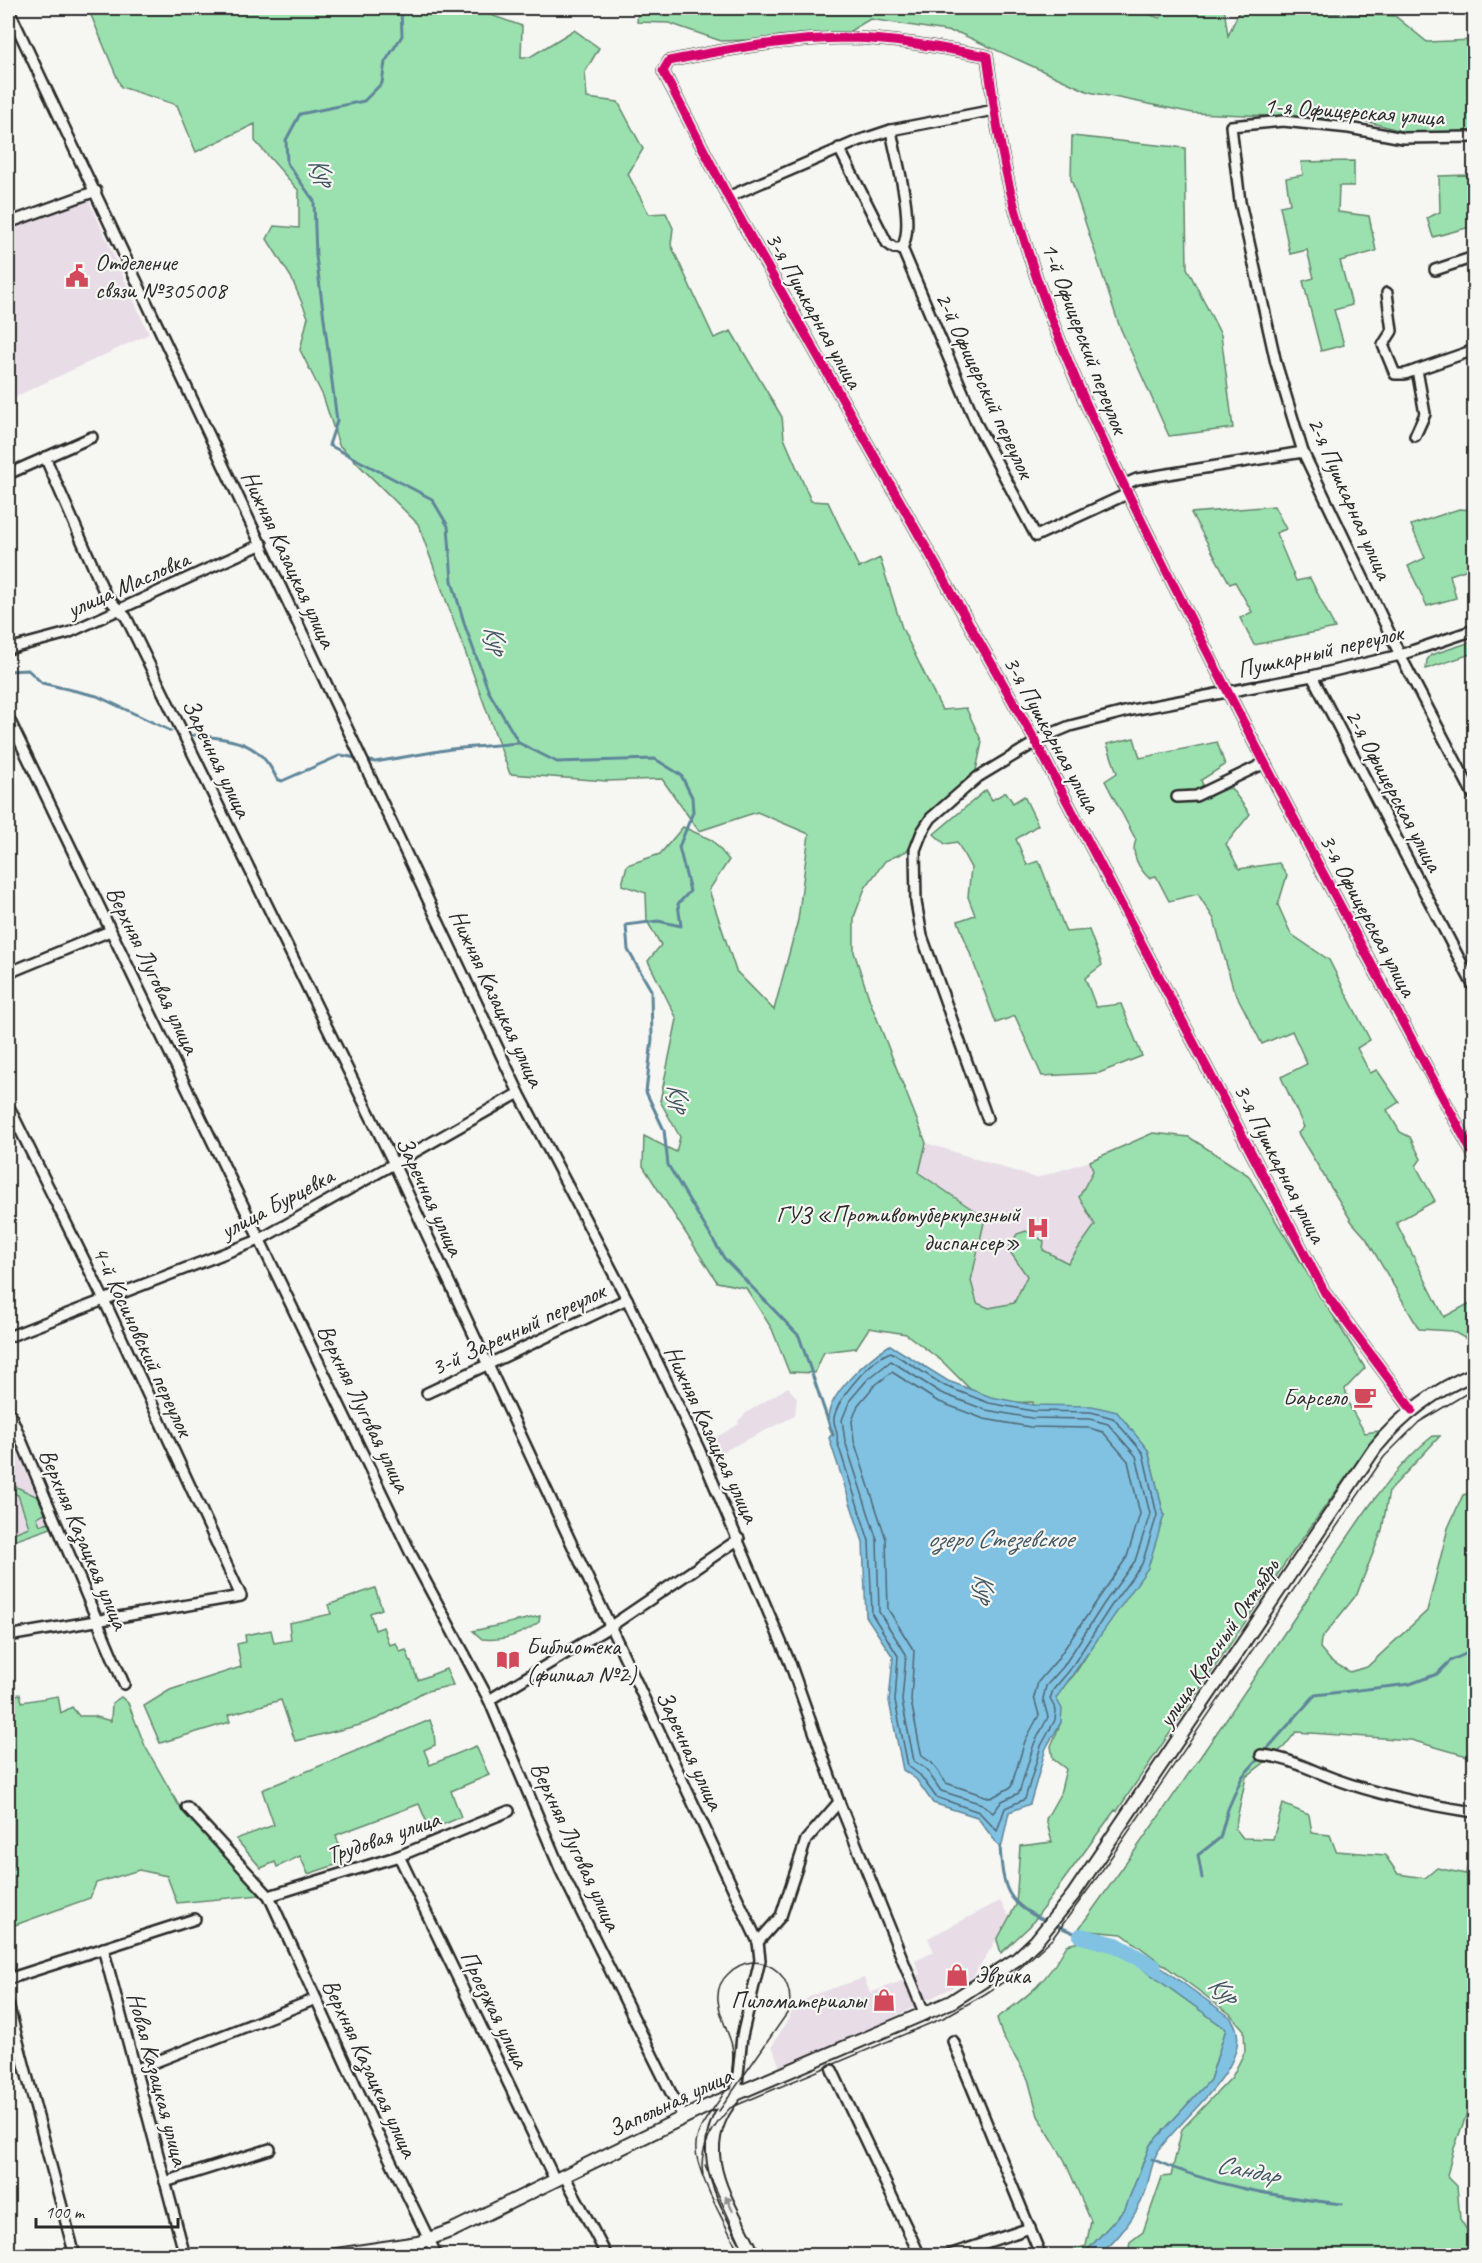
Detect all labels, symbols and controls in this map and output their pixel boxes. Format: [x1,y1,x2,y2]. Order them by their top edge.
street label: 1-я Офицерская улица [1263,90,1446,132]
water label: Кур [301,150,346,195]
street label: 3-я Пушкарная улица [759,226,870,395]
street label: 1-й Офицерский переулок [1035,238,1136,440]
place label: Отделение связи №305008 [95,247,228,305]
public building icon: Отделение связи №305008 [64,263,90,289]
street label: 2-й Офицерский переулок [929,287,1042,485]
street label: 2-я Пушкарная улица [1301,412,1400,585]
street label: Нижняя Казацкая улица [235,466,344,654]
street label: улица Масловка [60,543,196,625]
street label: Пушкарный переулок [1234,617,1408,685]
water label: Кур [476,619,518,662]
street label: 3-я Пушкарная улица [997,650,1108,819]
street label: Заречная улица [175,694,259,824]
street label: 2-я Офицерская улица [1338,703,1450,878]
street label: 3-я Офицерская улица [1312,828,1424,1003]
street label: Верхняя Луговая улица [99,881,207,1060]
street label: Нижняя Казацкая улица [443,905,552,1093]
water label: Кур [659,1078,701,1120]
street label: 3-я Пушкарная улица [1227,1078,1334,1249]
street label: Заречная улица [389,1131,471,1262]
street label: улица Бурцевка [213,1160,341,1246]
place label: ГУЗ «Противотуберкулезный диспансер» [776,1199,1022,1257]
hospital icon: ГУЗ «Противотуберкулезный диспансер» [1025,1215,1051,1241]
street label: 4-й Косиновский переулок [86,1241,201,1443]
street label: 3-й Заречный переулок [426,1275,612,1382]
street label: Верхняя Луговая улица [310,1319,418,1498]
street label: Нижняя Казацкая улица [658,1341,767,1529]
place label: Барсело [1283,1382,1349,1412]
cafe icon: Барсело [1352,1384,1378,1410]
street label: Верхняя Казацкая улица [31,1444,136,1636]
water label: озеро Стезевское [927,1522,1077,1555]
street label: улица Красный Октябрь [1149,1552,1286,1735]
water label: Кур [967,1571,1005,1609]
place label: Библиотека (филиал №2) [526,1631,637,1689]
library icon: Библиотека (филиал №2) [495,1647,521,1673]
street label: Заречная улица [649,1685,731,1816]
street label: Верхняя Луговая улица [524,1757,629,1937]
street label: Трудовая улица [322,1803,445,1870]
street label: Проезжая улица [454,1945,537,2074]
place label: Эврика [975,1960,1032,1990]
shop icon: Эврика [944,1962,970,1988]
water label: Кур [1202,1967,1248,2014]
street label: Верхняя Казацкая улица [315,1974,425,2164]
place label: Пиломатериалы [731,1985,868,2015]
shop icon: Пиломатериалы [871,1987,897,2013]
street label: Новая Казацкая улица [120,1989,196,2170]
street label: Запольная улица [603,2060,738,2144]
water label: Сандар [1214,2147,1285,2192]
scale bar [36,2191,178,2229]
one-way arrow [724,2194,733,2211]
text: 100 m [45,2201,86,2223]

